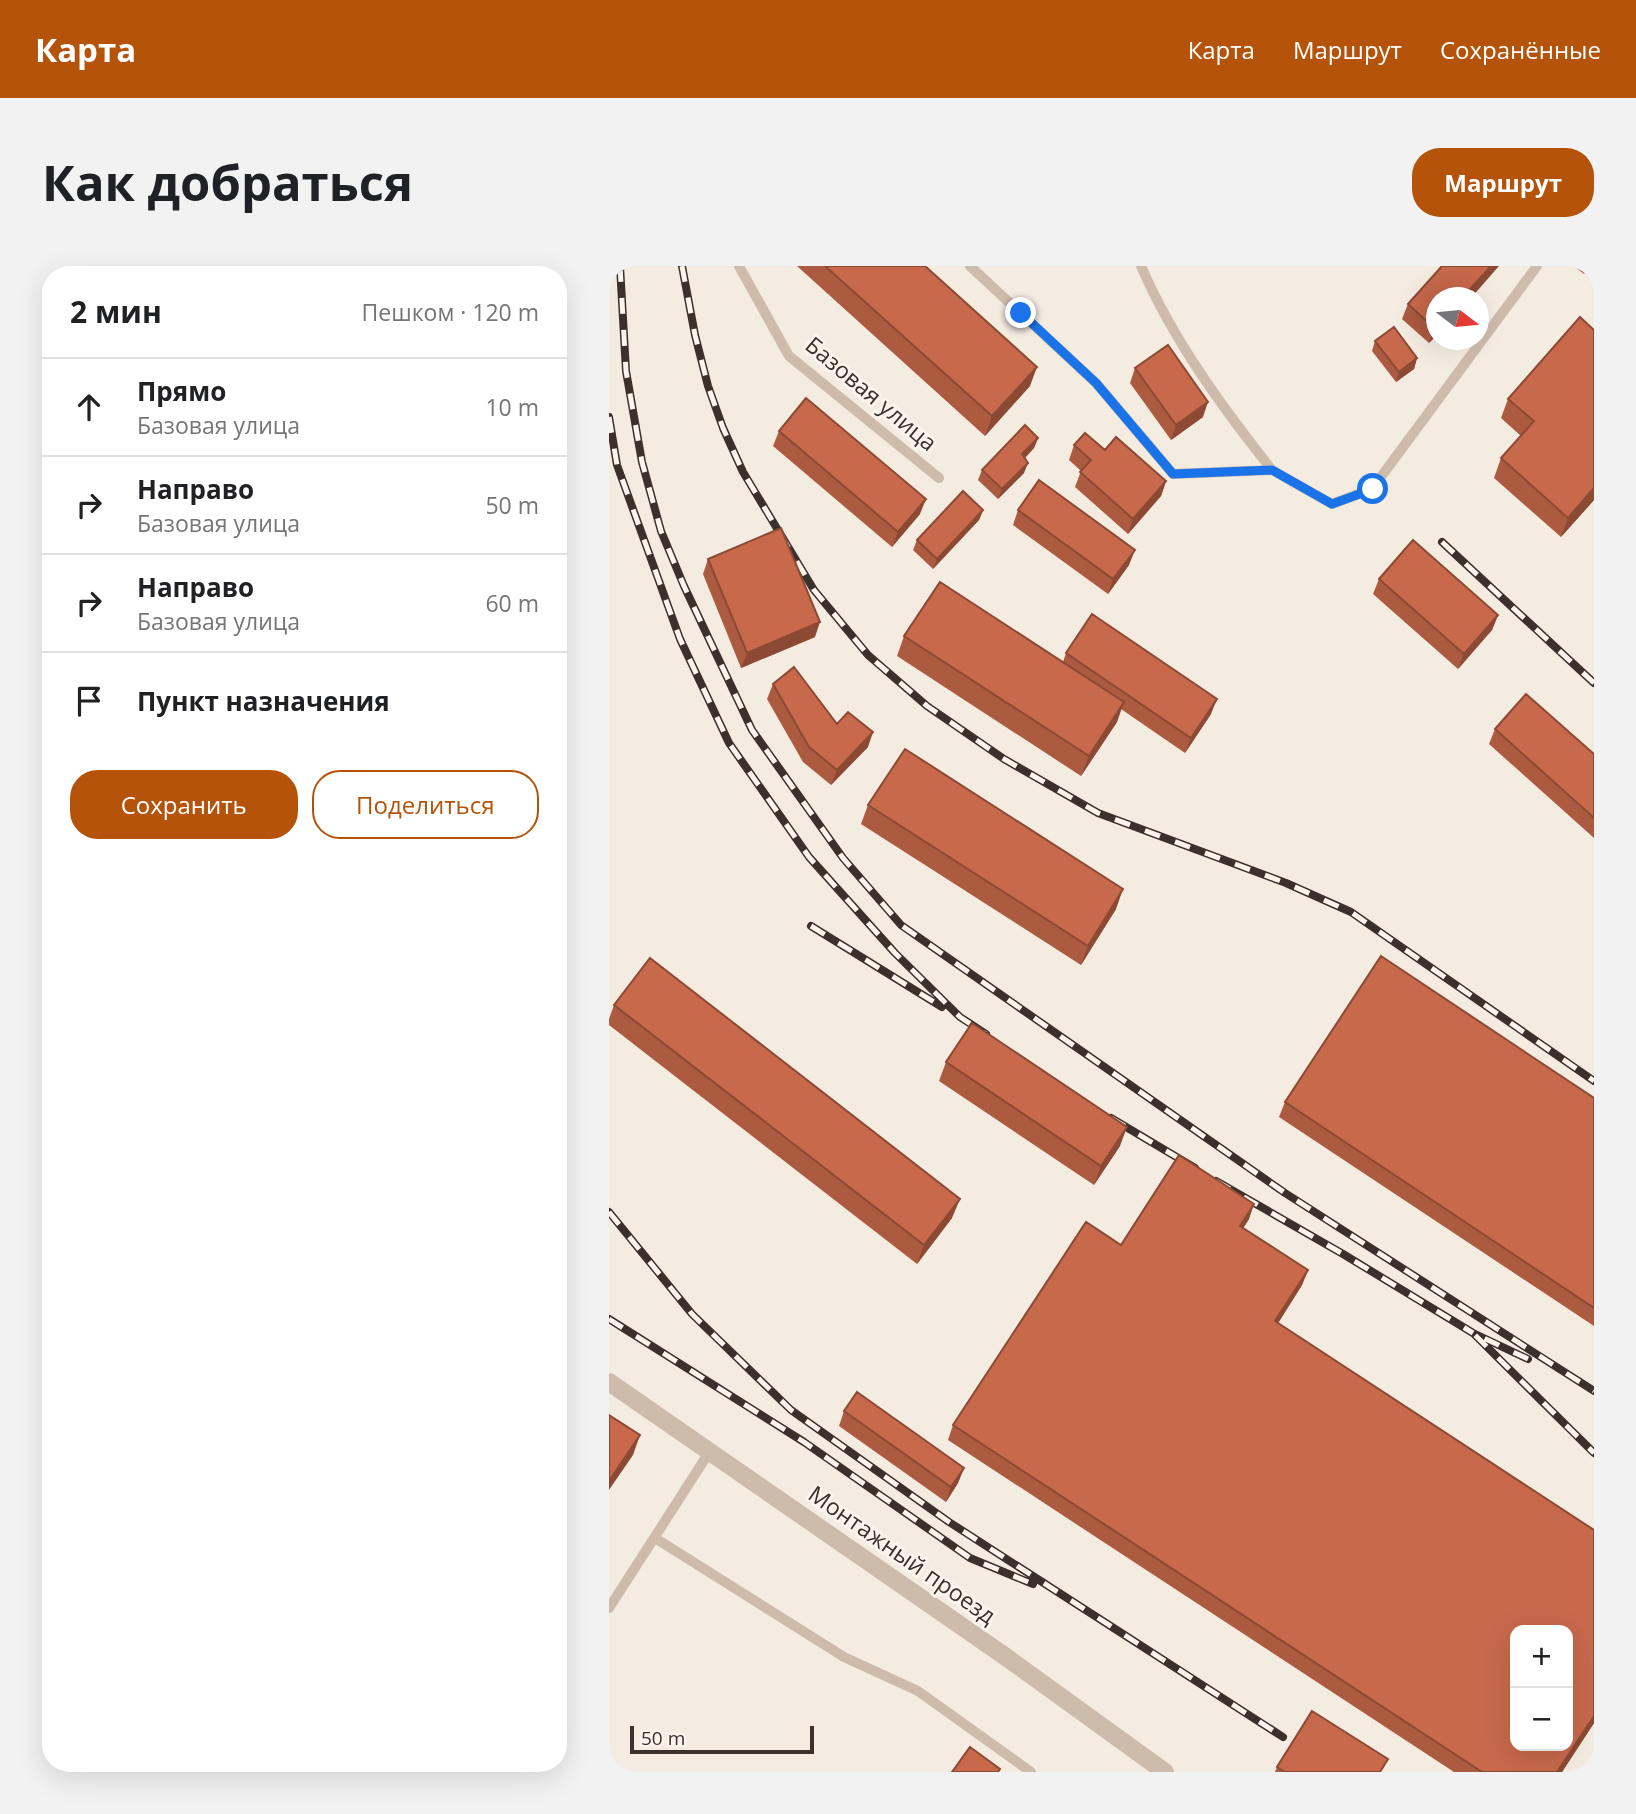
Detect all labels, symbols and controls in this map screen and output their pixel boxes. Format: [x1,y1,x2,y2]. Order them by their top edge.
text: Карта [35,27,136,72]
text: Карта [1188,33,1255,66]
text: Маршрут [1293,33,1402,66]
text: Сохранённые [1440,33,1601,66]
button: Маршрут [1412,148,1594,217]
text: Как добраться [42,149,413,215]
north arrow [1426,287,1489,350]
text: 2 мин [70,291,162,332]
text: Пешком · 120 m [362,296,539,328]
route end [1005,297,1036,328]
street label: Базовая улица [799,329,944,458]
text: Прямо [137,373,226,409]
icon: ahead [70,388,108,426]
text: 10 m [485,391,539,423]
text: Базовая улица [137,409,300,441]
text: Направо [137,471,254,507]
route start [1357,473,1388,504]
icon: right [70,486,108,524]
text: 50 m [485,489,539,521]
text: Базовая улица [137,507,300,539]
text: Направо [137,569,254,605]
icon: right [70,584,108,622]
text: 60 m [485,587,539,619]
text: Базовая улица [137,605,300,637]
icon: arrive [70,682,108,720]
text: Пункт назначения [137,683,390,719]
button: Сохранить [70,770,298,839]
button: Поделиться [312,770,539,839]
street label: Монтажный проезд [803,1477,1003,1631]
map controls [1510,1625,1573,1751]
button: + [1510,1625,1573,1688]
button: − [1510,1688,1573,1751]
scale bar [630,1723,814,1755]
text: 50 m [641,1725,685,1751]

